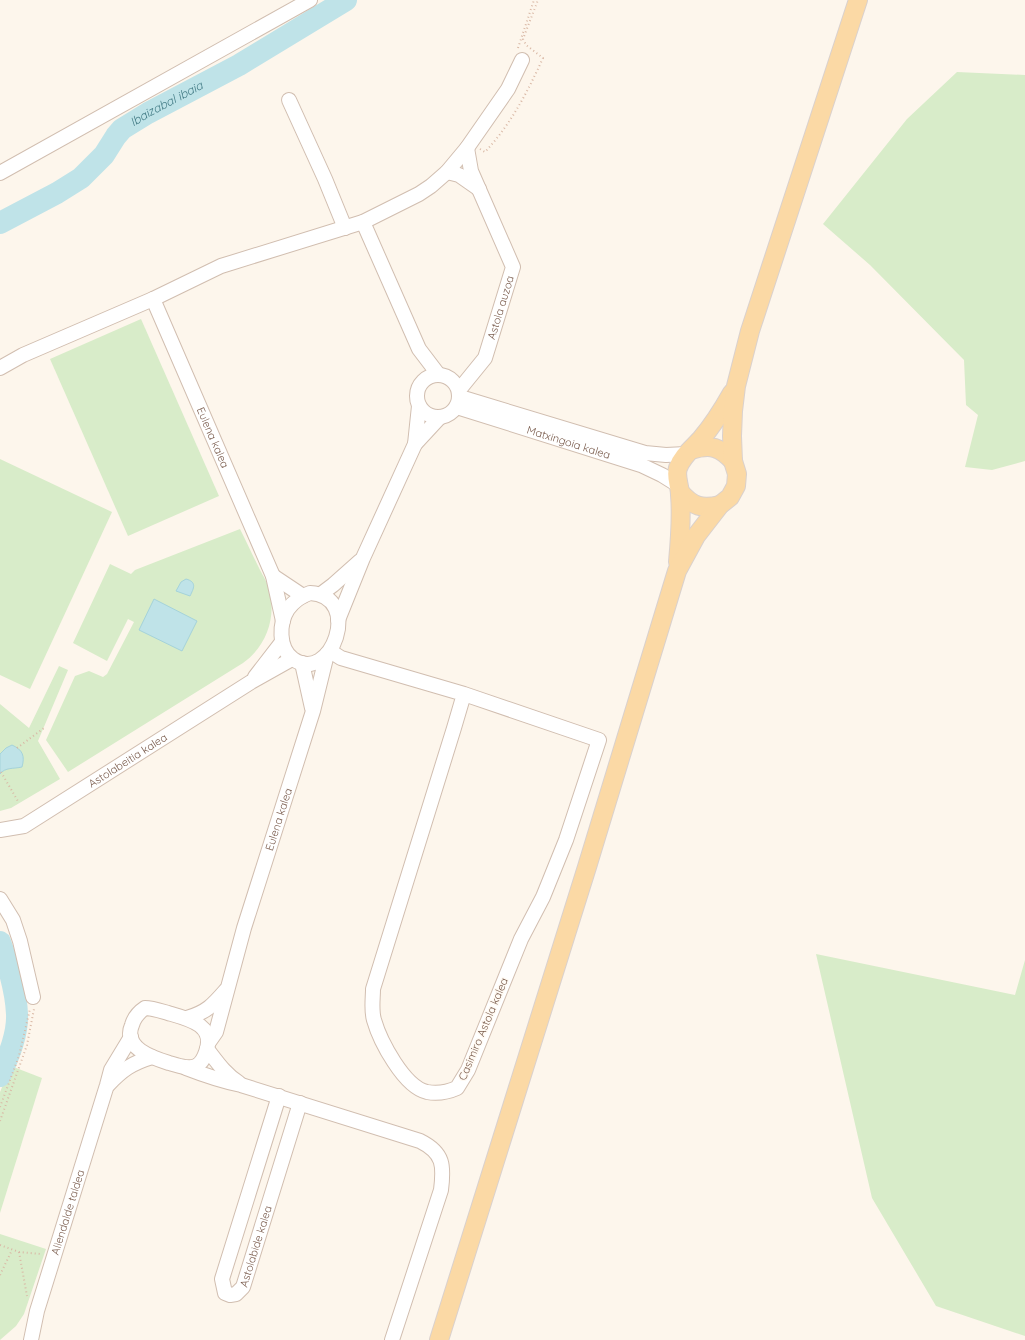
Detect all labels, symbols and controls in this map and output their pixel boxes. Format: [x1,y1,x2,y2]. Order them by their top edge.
water label: Ibaizabal ibaia [127,77,206,129]
street label: Astola auzoa [484,274,517,341]
street label: Eulena kalea [194,405,232,470]
street label: Matxingoia kalea [525,422,612,462]
street label: Astolabeitia kalea [86,730,170,791]
street label: Eulena kalea [262,786,295,852]
street label: Casimiro Astola kalea [455,976,511,1082]
street label: Aliendalde taldea [48,1168,87,1257]
street label: Astolabide kalea [236,1204,275,1289]

